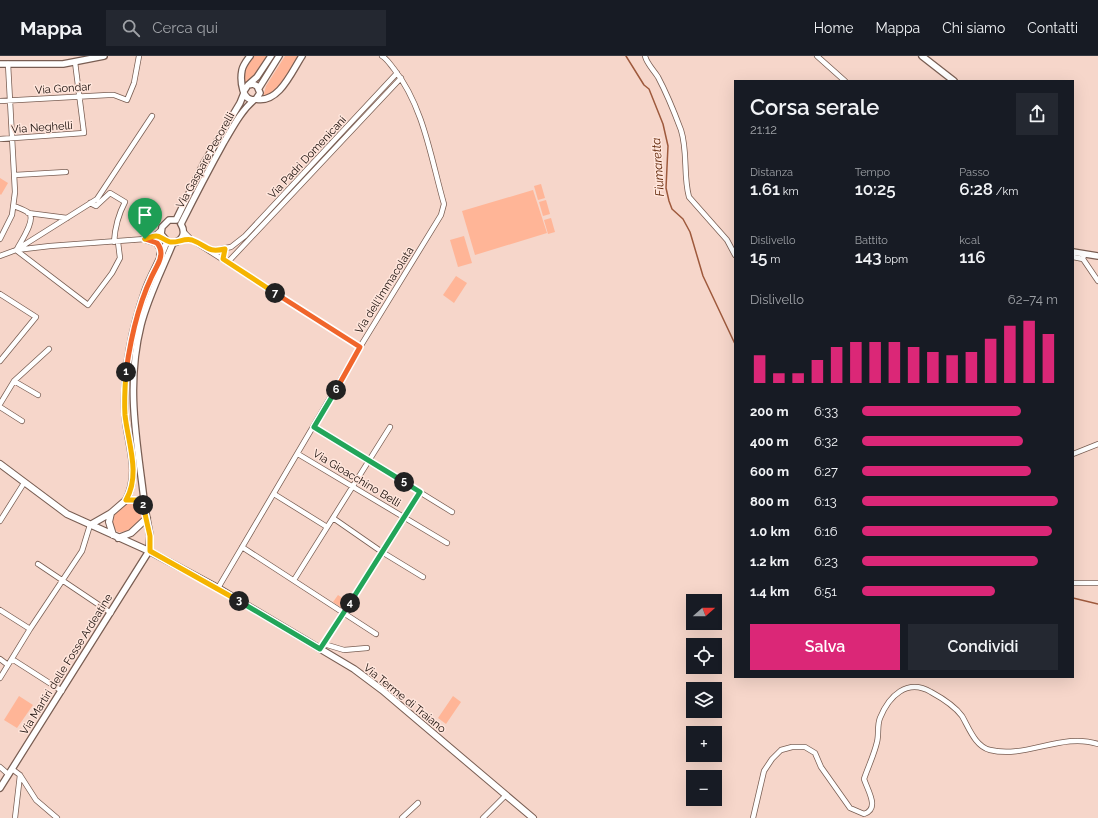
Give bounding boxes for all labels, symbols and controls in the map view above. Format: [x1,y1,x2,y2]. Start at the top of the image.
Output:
search box [106,10,386,46]
text: Mappa [20,17,82,39]
icon: search [120,17,142,39]
text: Cerca qui [152,19,218,37]
text: Home [814,20,853,36]
text: Mappa [875,20,920,36]
text: Chi siamo [942,20,1005,36]
text: Contatti [1027,20,1078,36]
street label: Via Gondar [35,80,92,97]
button: share [1016,93,1058,135]
text: Corsa serale [750,94,879,120]
street label: Via Gaspare Pecorelli [174,110,237,211]
street label: Via Padri Domenicani [266,113,349,201]
street label: Via Neghelli [11,119,73,136]
text: 21:12 [750,122,777,137]
water label: Fiumaretta [649,137,667,197]
text: Distanza [750,166,793,179]
text: Tempo [855,166,890,179]
text: Passo [959,166,989,179]
text: 1.61 [750,179,780,199]
text: 10:25 [855,179,896,199]
text: 6:28 [959,179,993,199]
text: km [780,185,799,198]
text: /km [993,185,1018,198]
pin [128,198,162,239]
icon: arrive [134,204,156,226]
text: Dislivello [750,234,796,247]
text: Battito [855,234,888,247]
text: kcal [959,234,980,247]
street label: Via dell'Immacolata [352,244,416,336]
text: 15 [750,247,767,267]
text: 143 [855,247,882,267]
text: 116 [959,247,986,267]
text: m [767,253,780,266]
text: bpm [882,253,908,266]
pin: 7 [265,283,285,303]
text: 7 [272,286,278,299]
text: Dislivello [750,292,804,307]
text: 62–74 m [1008,292,1058,307]
pin: 1 [116,362,136,382]
text: 1 [123,365,129,378]
pin: 6 [326,380,346,400]
text: 6 [333,383,339,396]
text: 200 m [750,404,789,419]
text: 6:33 [814,404,838,419]
text: 400 m [750,434,789,449]
text: 6:32 [814,434,838,449]
street label: Via Gioacchino Belli [310,447,403,510]
text: 600 m [750,464,789,479]
text: 6:27 [814,464,838,479]
pin: 5 [394,472,414,492]
text: 5 [401,475,407,488]
text: 800 m [750,494,789,509]
text: 6:13 [814,494,837,509]
pin: 2 [133,495,153,515]
text: 2 [140,498,146,511]
text: 1.0 km [750,524,790,539]
text: 6:16 [814,524,838,539]
text: 1.2 km [750,554,789,569]
text: 6:23 [814,554,838,569]
text: 1.4 km [750,584,789,599]
text: 6:51 [814,584,837,599]
street label: Via Martiri delle Fosse Ardeatine [18,591,116,737]
pin: 3 [229,591,249,611]
pin: 4 [340,593,360,613]
text: 3 [236,594,242,607]
north arrow [686,594,722,630]
map controls [686,594,722,806]
text: 4 [347,596,353,609]
button: Salva [750,624,900,670]
button: Condividi [908,624,1058,670]
button: locate [686,638,722,674]
street label: Via Terme di Traiano [361,661,449,736]
button: layers [686,682,722,718]
button: + [686,726,722,762]
button: − [686,770,722,806]

